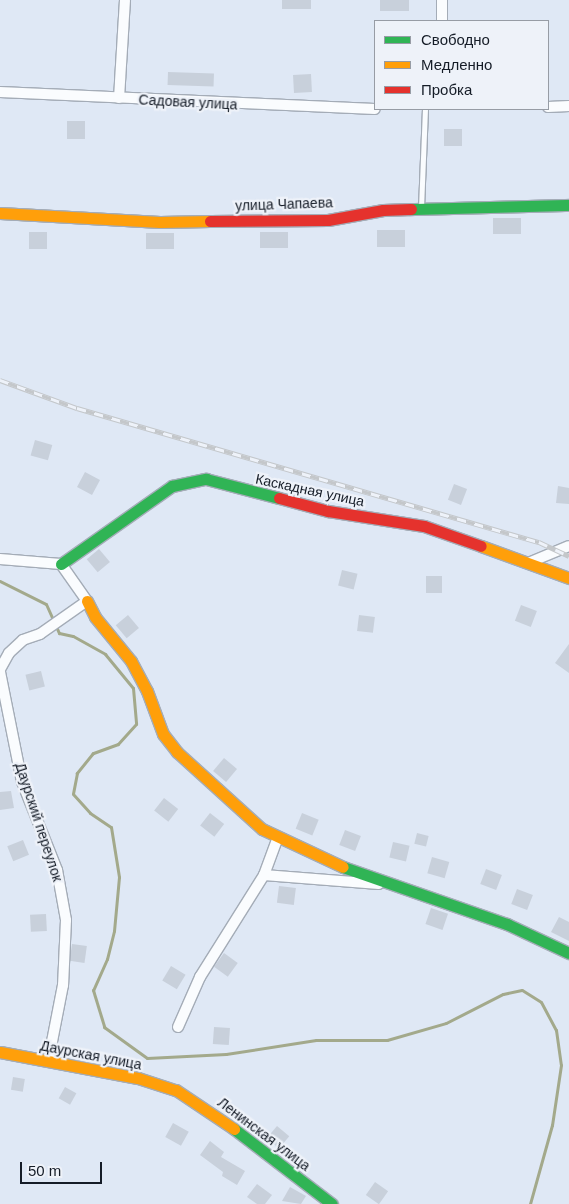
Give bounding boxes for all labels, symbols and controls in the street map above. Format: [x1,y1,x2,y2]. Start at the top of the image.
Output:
legend [374,20,549,110]
text: Свободно [421,31,490,48]
text: Медленно [421,56,492,73]
text: Пробка [421,81,472,98]
street label: Садовая улица [138,91,238,113]
street label: улица Чапаева [235,194,333,214]
street label: Каскадная улица [254,470,366,510]
street label: Даурский переулок [12,760,66,884]
street label: Даурская улица [39,1037,143,1073]
street label: Ленинская улица [214,1094,314,1174]
scale bar [22,1152,105,1184]
text: 50 m [28,1162,61,1179]

